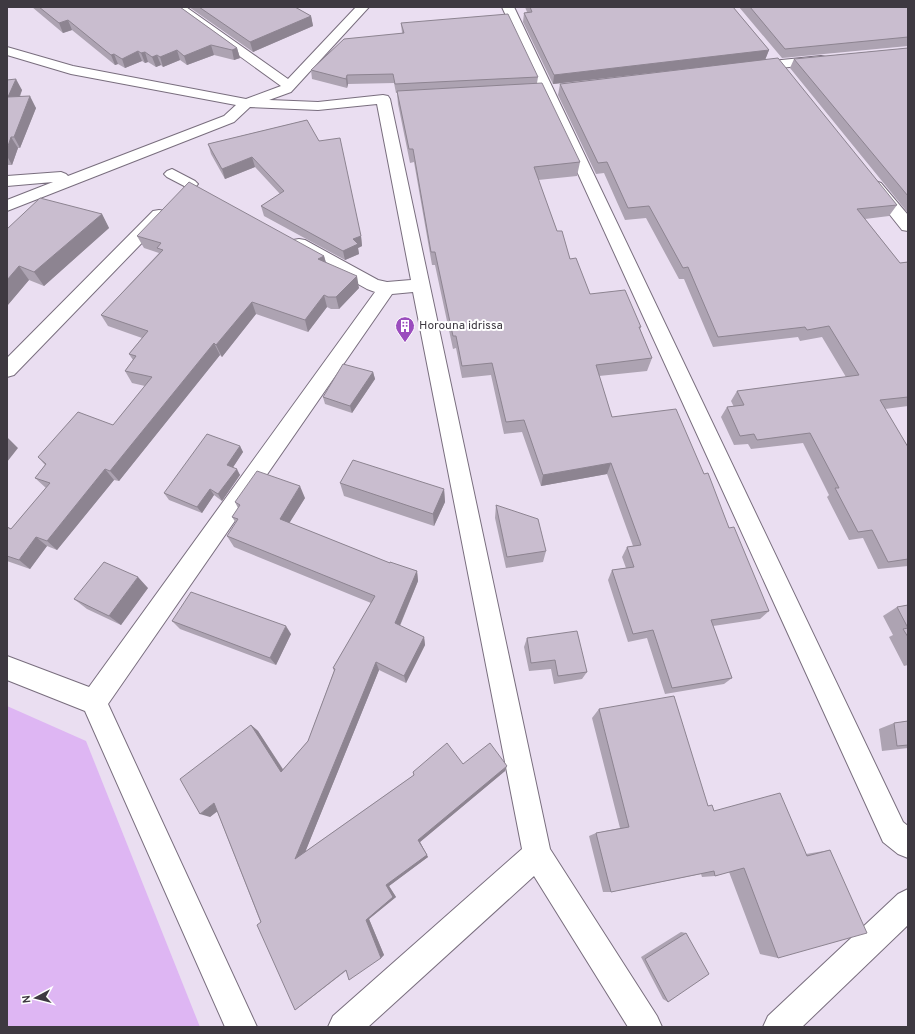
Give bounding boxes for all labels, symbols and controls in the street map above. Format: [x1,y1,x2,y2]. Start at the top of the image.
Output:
building icon: Horouna idrissa [394,315,416,343]
place label: Horouna idrissa [419,318,503,334]
north arrow [16,978,56,1018]
text: N [20,994,34,1004]

